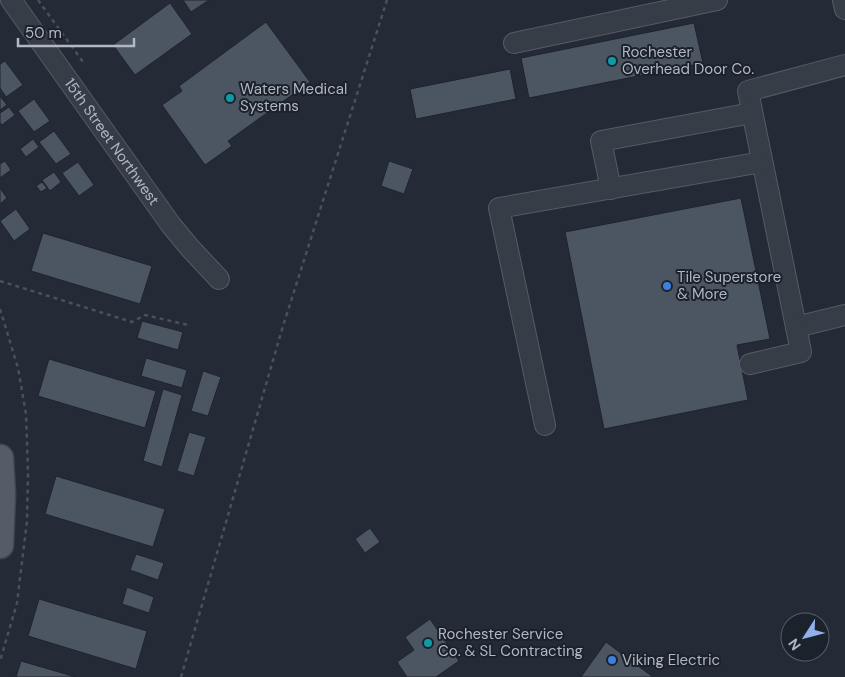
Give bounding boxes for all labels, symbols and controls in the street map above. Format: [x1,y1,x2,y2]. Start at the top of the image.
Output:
scale bar [18,15,134,47]
text: 50 m [25,23,62,43]
place label: Rochester Overhead Door Co. [622,42,754,79]
marker: Rochester Overhead Door Co. [606,55,618,67]
street label: 15th Street Northwest [60,74,164,209]
place label: Waters Medical Systems [240,79,347,116]
marker: Waters Medical Systems [224,92,236,104]
place label: Tile Superstore & More [677,267,781,304]
marker: Tile Superstore & More [661,280,673,292]
north arrow [780,612,830,662]
place label: Rochester Service Co. & SL Contracting [438,624,583,661]
text: N [784,635,805,654]
marker: Rochester Service Co. & SL Contracting [422,637,434,649]
place label: Viking Electric [622,650,720,670]
marker: Viking Electric [606,654,618,666]

